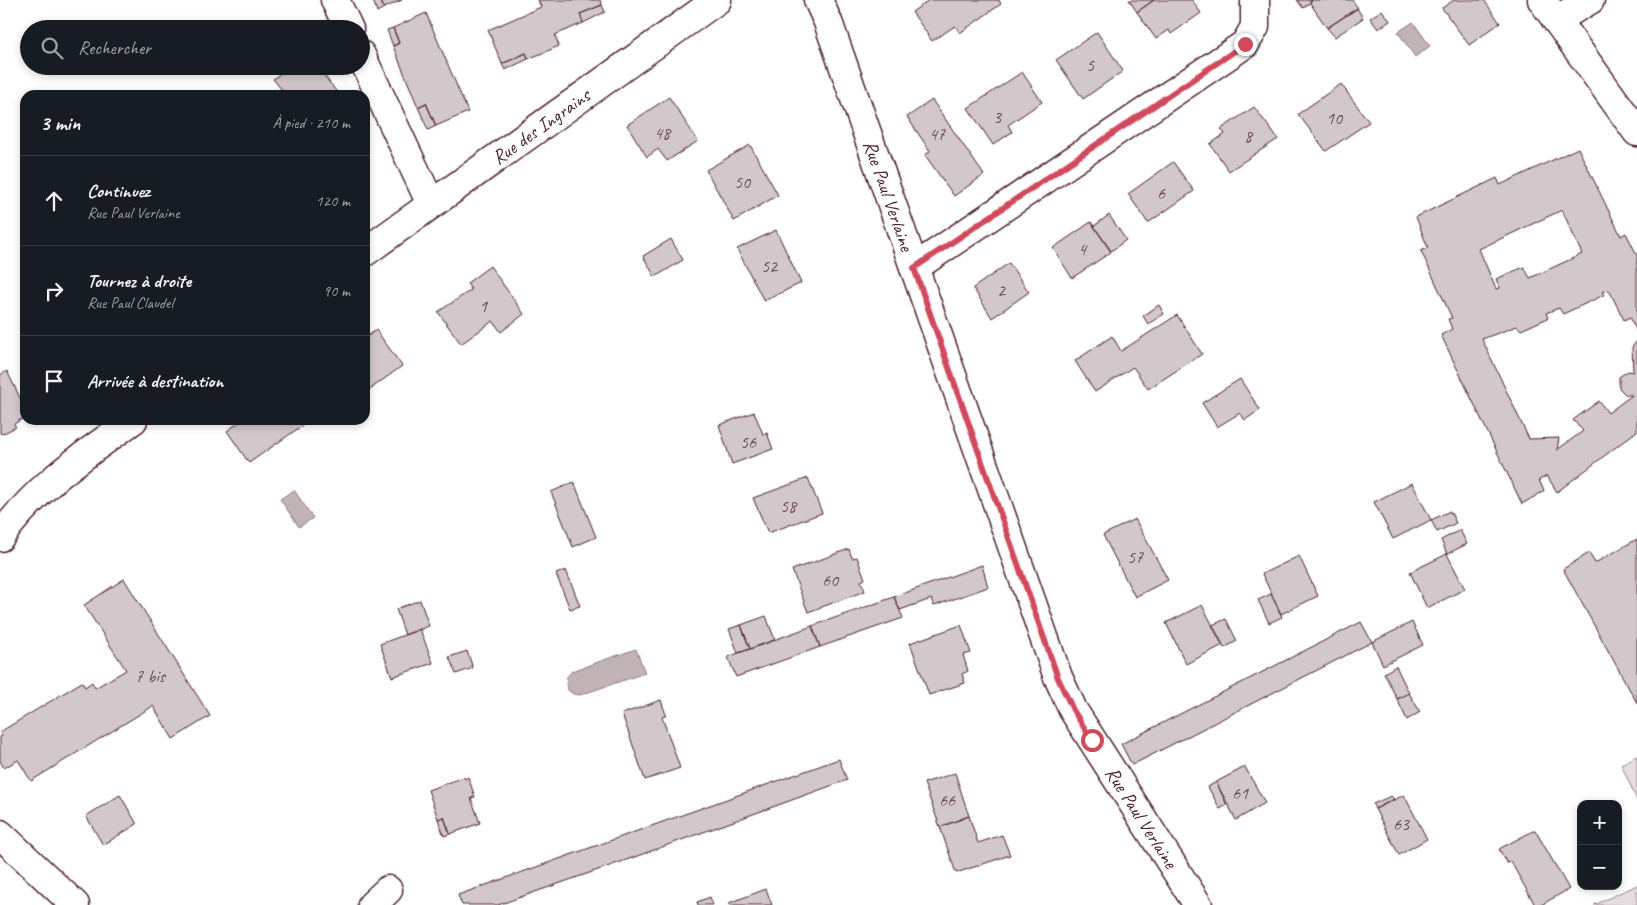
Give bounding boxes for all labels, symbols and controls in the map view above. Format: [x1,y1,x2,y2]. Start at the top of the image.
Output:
search box [20,20,370,75]
route end [1234,33,1257,56]
icon: search [38,34,66,62]
text: Rechercher [78,36,151,60]
house number: 5 [1086,54,1095,76]
street label: Rue des Ingrains [487,81,596,170]
house number: 3 [993,106,1003,128]
house number: 10 [1326,107,1344,129]
text: 3 min [40,110,80,136]
text: À pied · 210 m [272,113,350,133]
house number: 48 [654,122,672,144]
house number: 47 [929,123,946,145]
house number: 8 [1244,125,1254,147]
street label: Rue Paul Verlaine [858,137,920,256]
house number: 50 [734,171,752,193]
text: Continuez [87,179,150,203]
house number: 6 [1157,182,1166,204]
icon: ahead [40,187,68,215]
text: 120 m [316,191,350,211]
text: Rue Paul Verlaine [87,203,179,223]
house number: 4 [1078,238,1088,260]
house number: 52 [761,255,779,277]
text: Tournez à droite [87,269,191,293]
icon: right [40,277,68,305]
house number: 2 [997,279,1007,301]
text: 90 m [323,281,350,301]
text: Rue Paul Claudel [87,293,173,313]
house number: 1 [479,295,488,317]
icon: arrive [40,367,68,395]
text: Arrivée à destination [87,369,223,393]
house number: 56 [740,431,757,453]
house number: 58 [780,495,798,517]
house number: 57 [1127,546,1144,568]
house number: 60 [822,569,840,591]
house number: 7 bis [135,665,167,687]
route start [1081,729,1104,752]
street label: Rue Paul Verlaine [1100,762,1184,874]
house number: 61 [1232,782,1249,804]
house number: 66 [939,789,956,811]
map controls [1577,800,1622,890]
button: + [1577,800,1622,845]
house number: 63 [1393,813,1411,835]
button: − [1577,845,1622,890]

